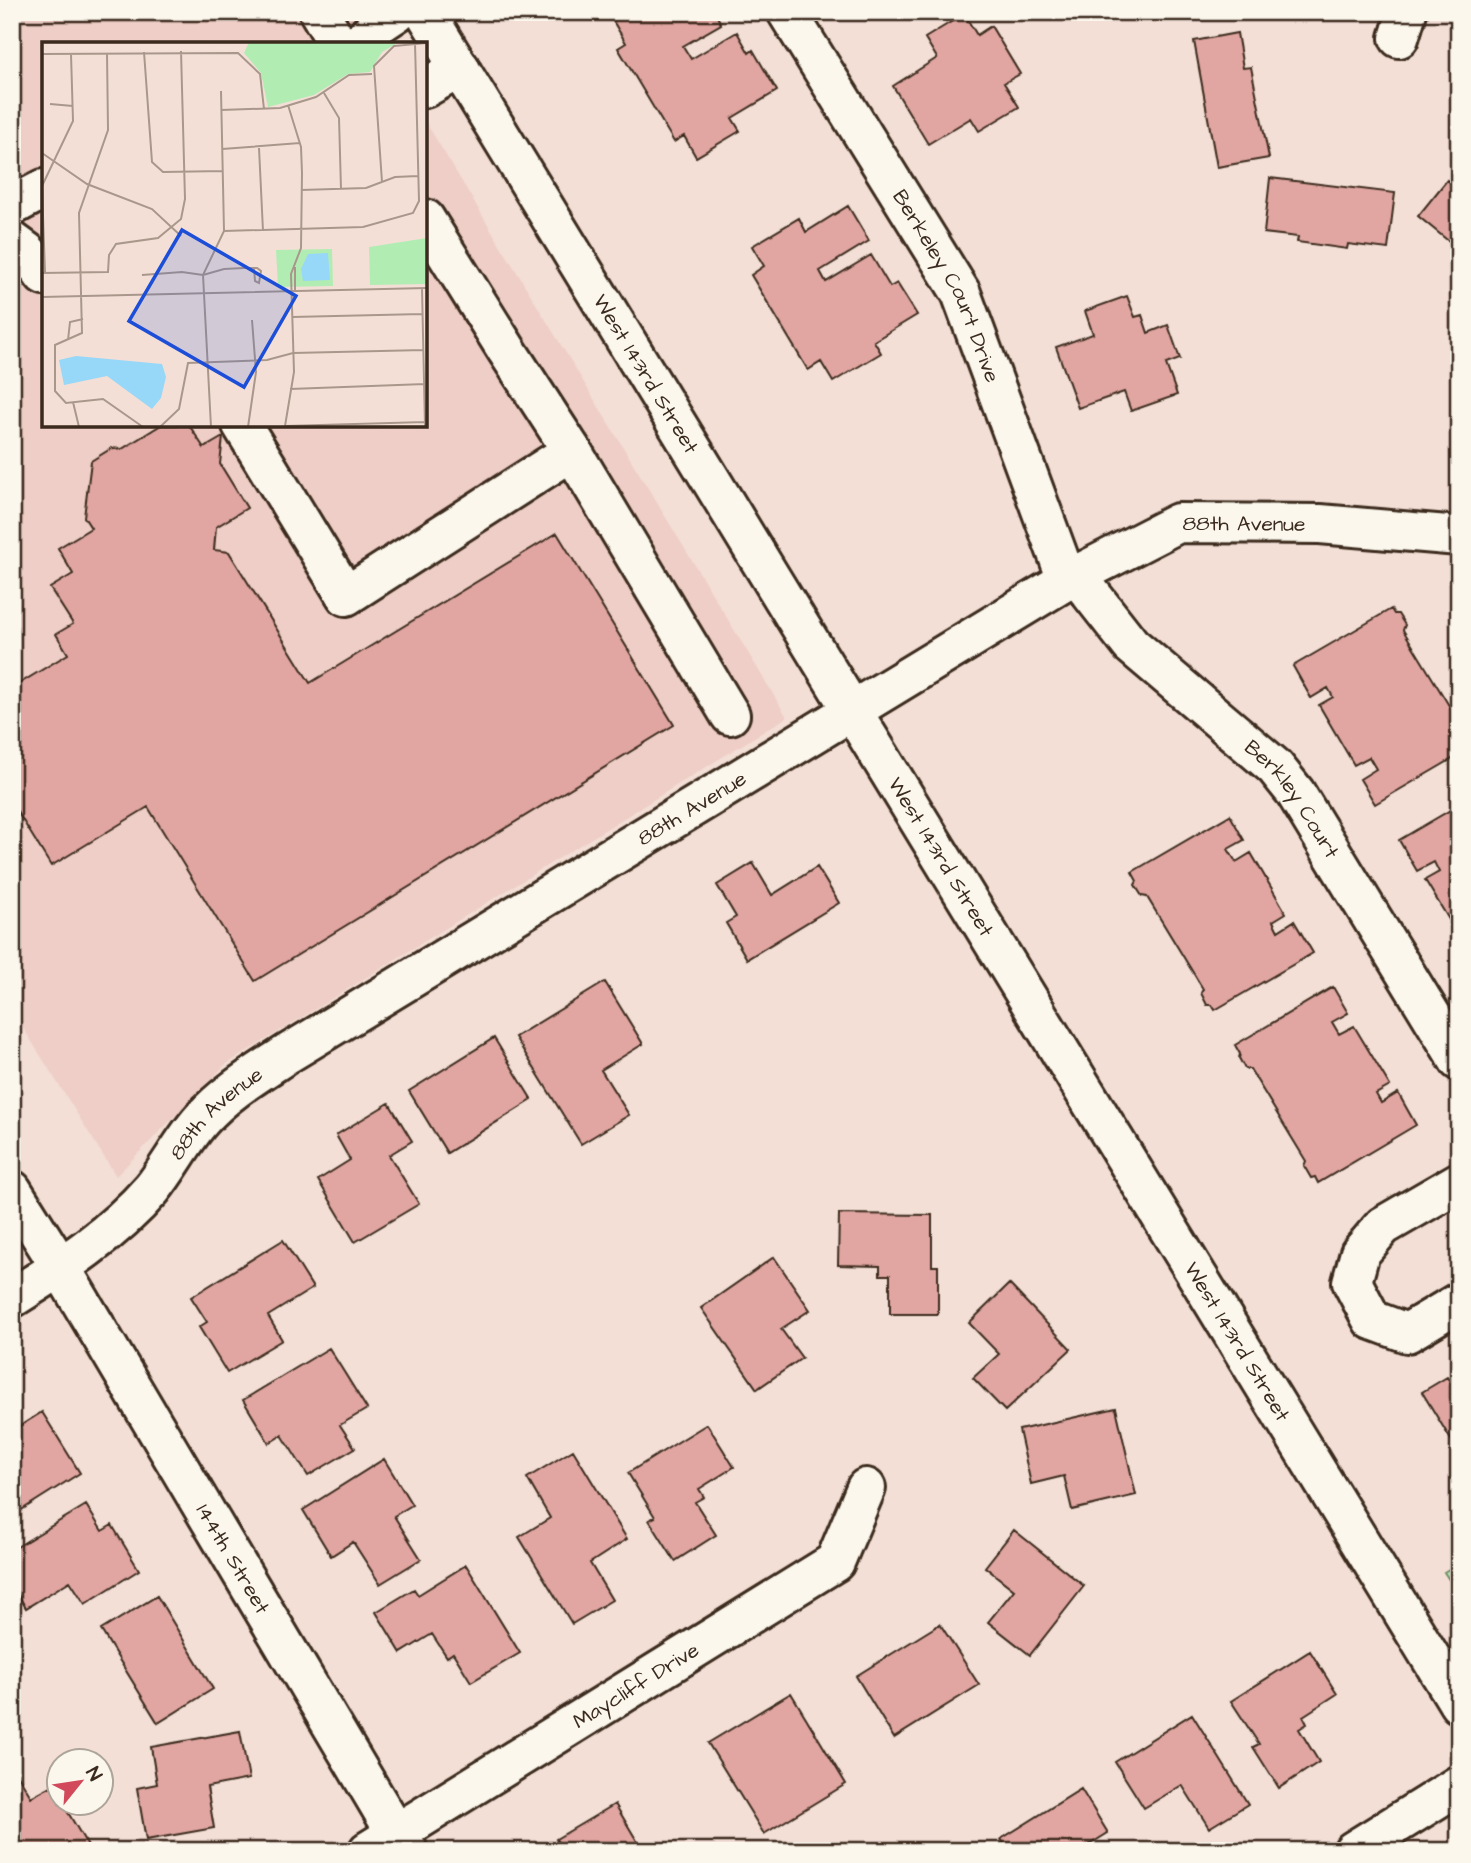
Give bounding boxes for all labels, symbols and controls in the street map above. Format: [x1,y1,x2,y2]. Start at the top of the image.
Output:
inset map [42,42,427,427]
street label: Berkeley Court Drive [886,184,1007,386]
street label: West 143rd Street [586,289,706,459]
street label: 88th Avenue [1182,509,1305,538]
street label: Berkley Court [1238,733,1347,864]
street label: 88th Avenue [632,764,752,852]
street label: West 143rd Street [881,772,1001,942]
street label: 88th Avenue [162,1060,268,1165]
street label: West 143rd Street [1178,1256,1297,1427]
street label: 144th Street [189,1498,277,1620]
street label: Maycliff Drive [567,1635,704,1735]
north arrow [46,1748,116,1818]
text: N [79,1762,108,1786]

